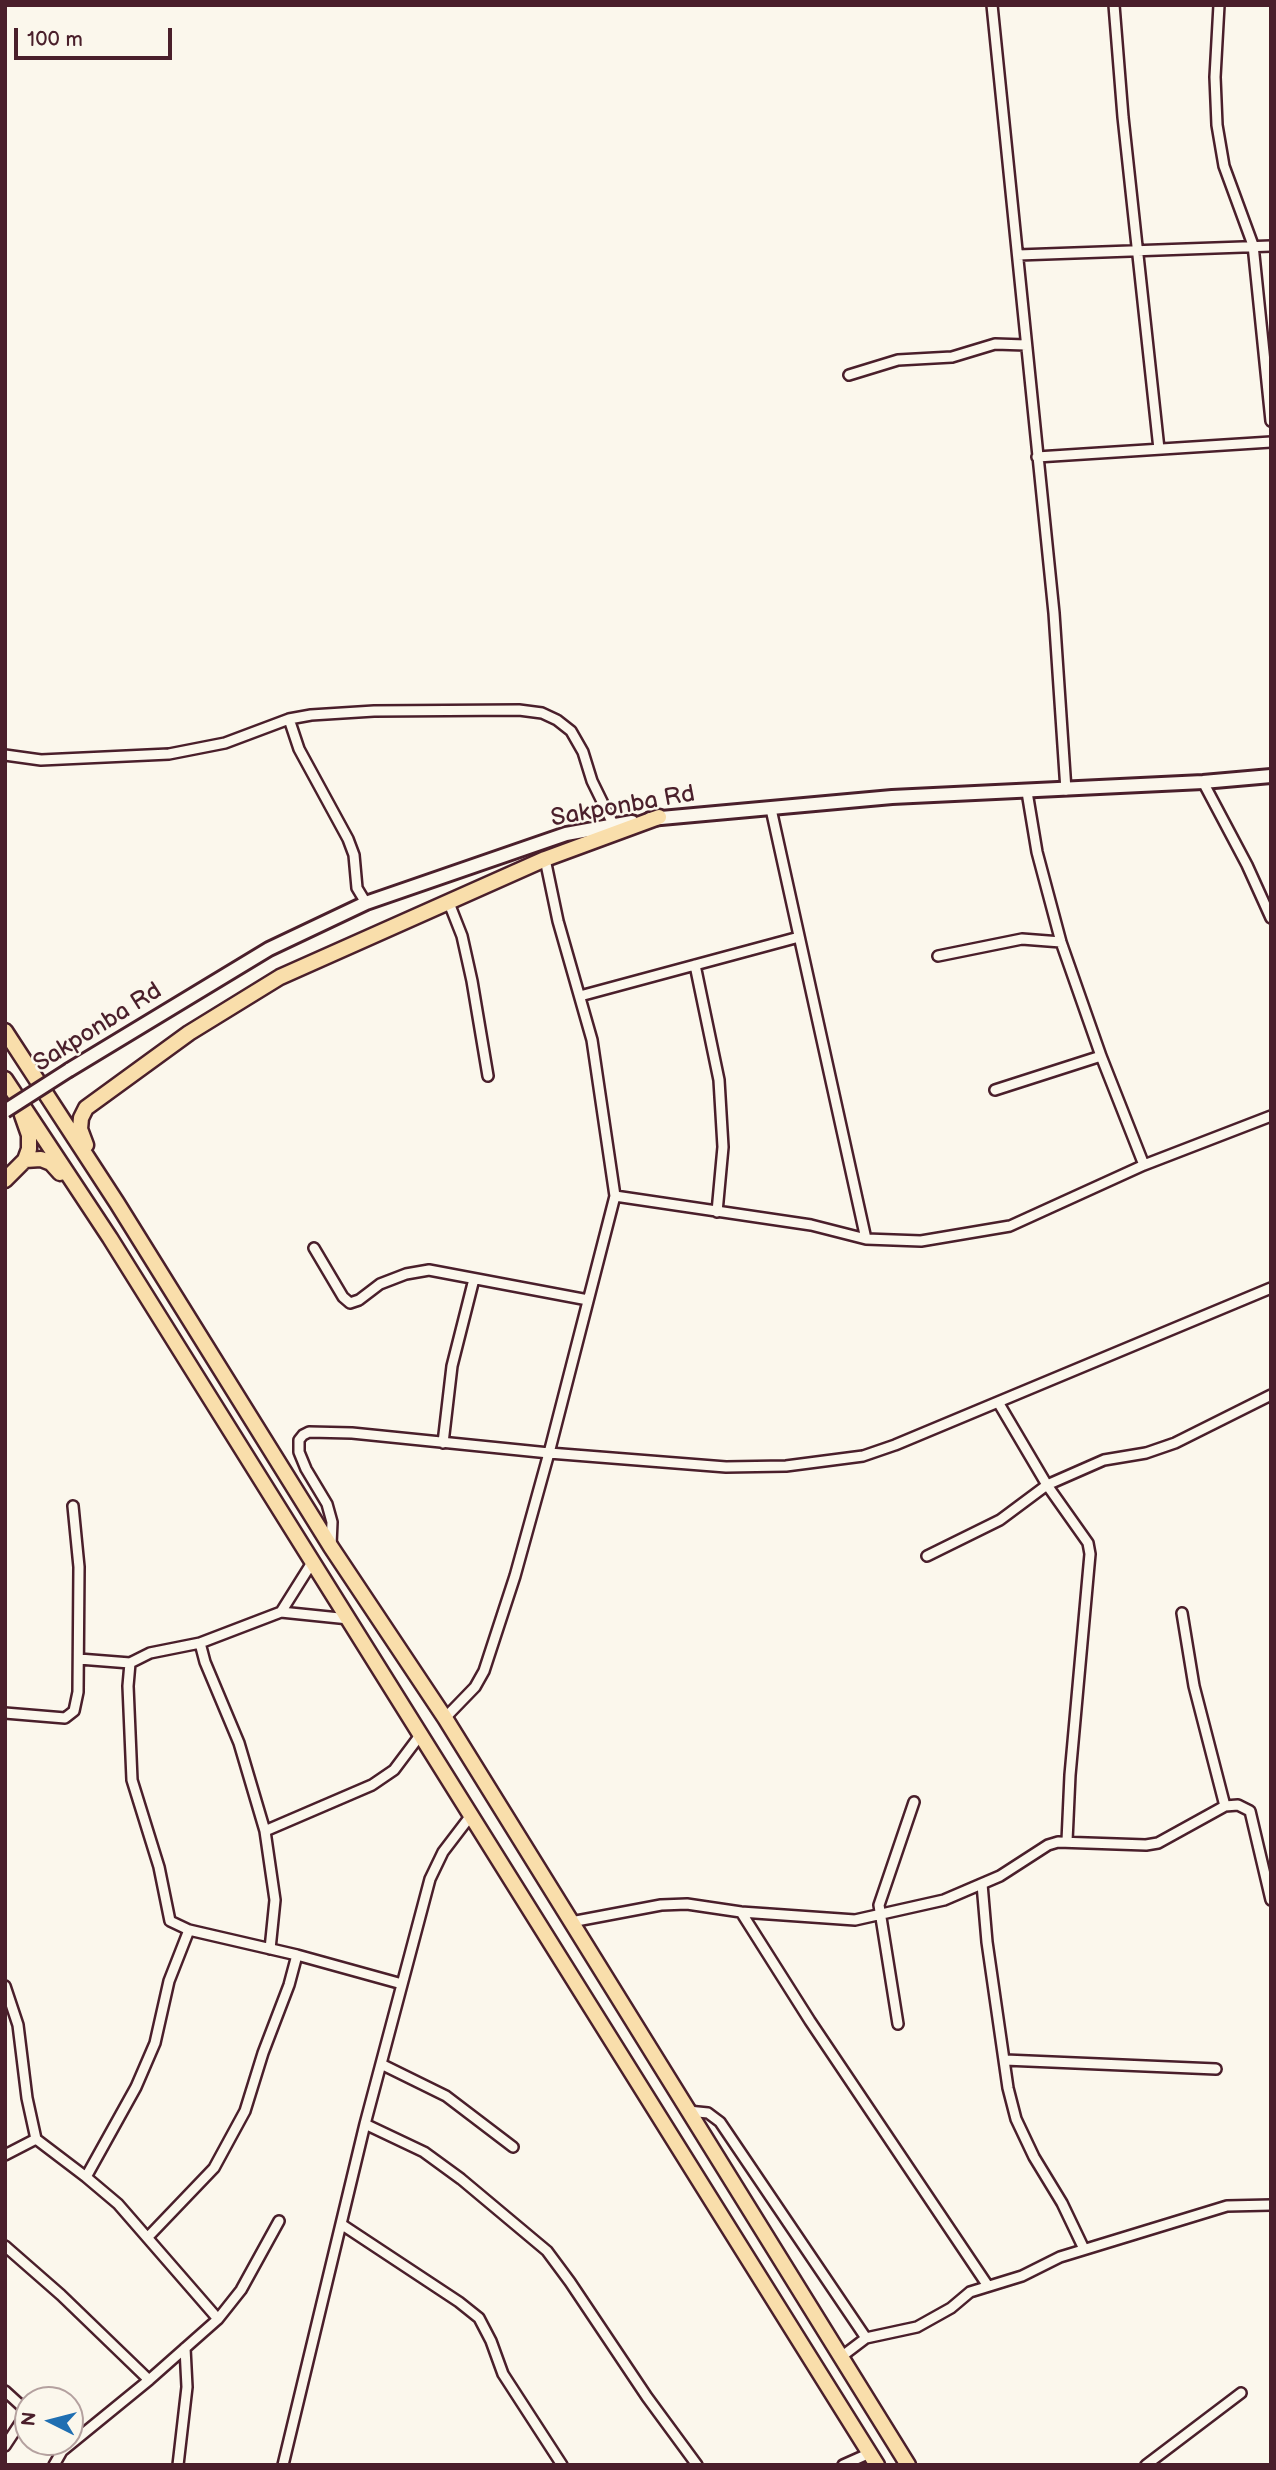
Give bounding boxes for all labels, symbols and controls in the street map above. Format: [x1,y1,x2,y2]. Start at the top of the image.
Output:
scale bar [18,14,175,58]
text: 100 m [27,27,83,52]
street label: Sakponba Rd [549,780,697,834]
street label: Sakponba Rd [29,977,167,1079]
north arrow [14,2386,84,2456]
text: N [17,2411,42,2427]

